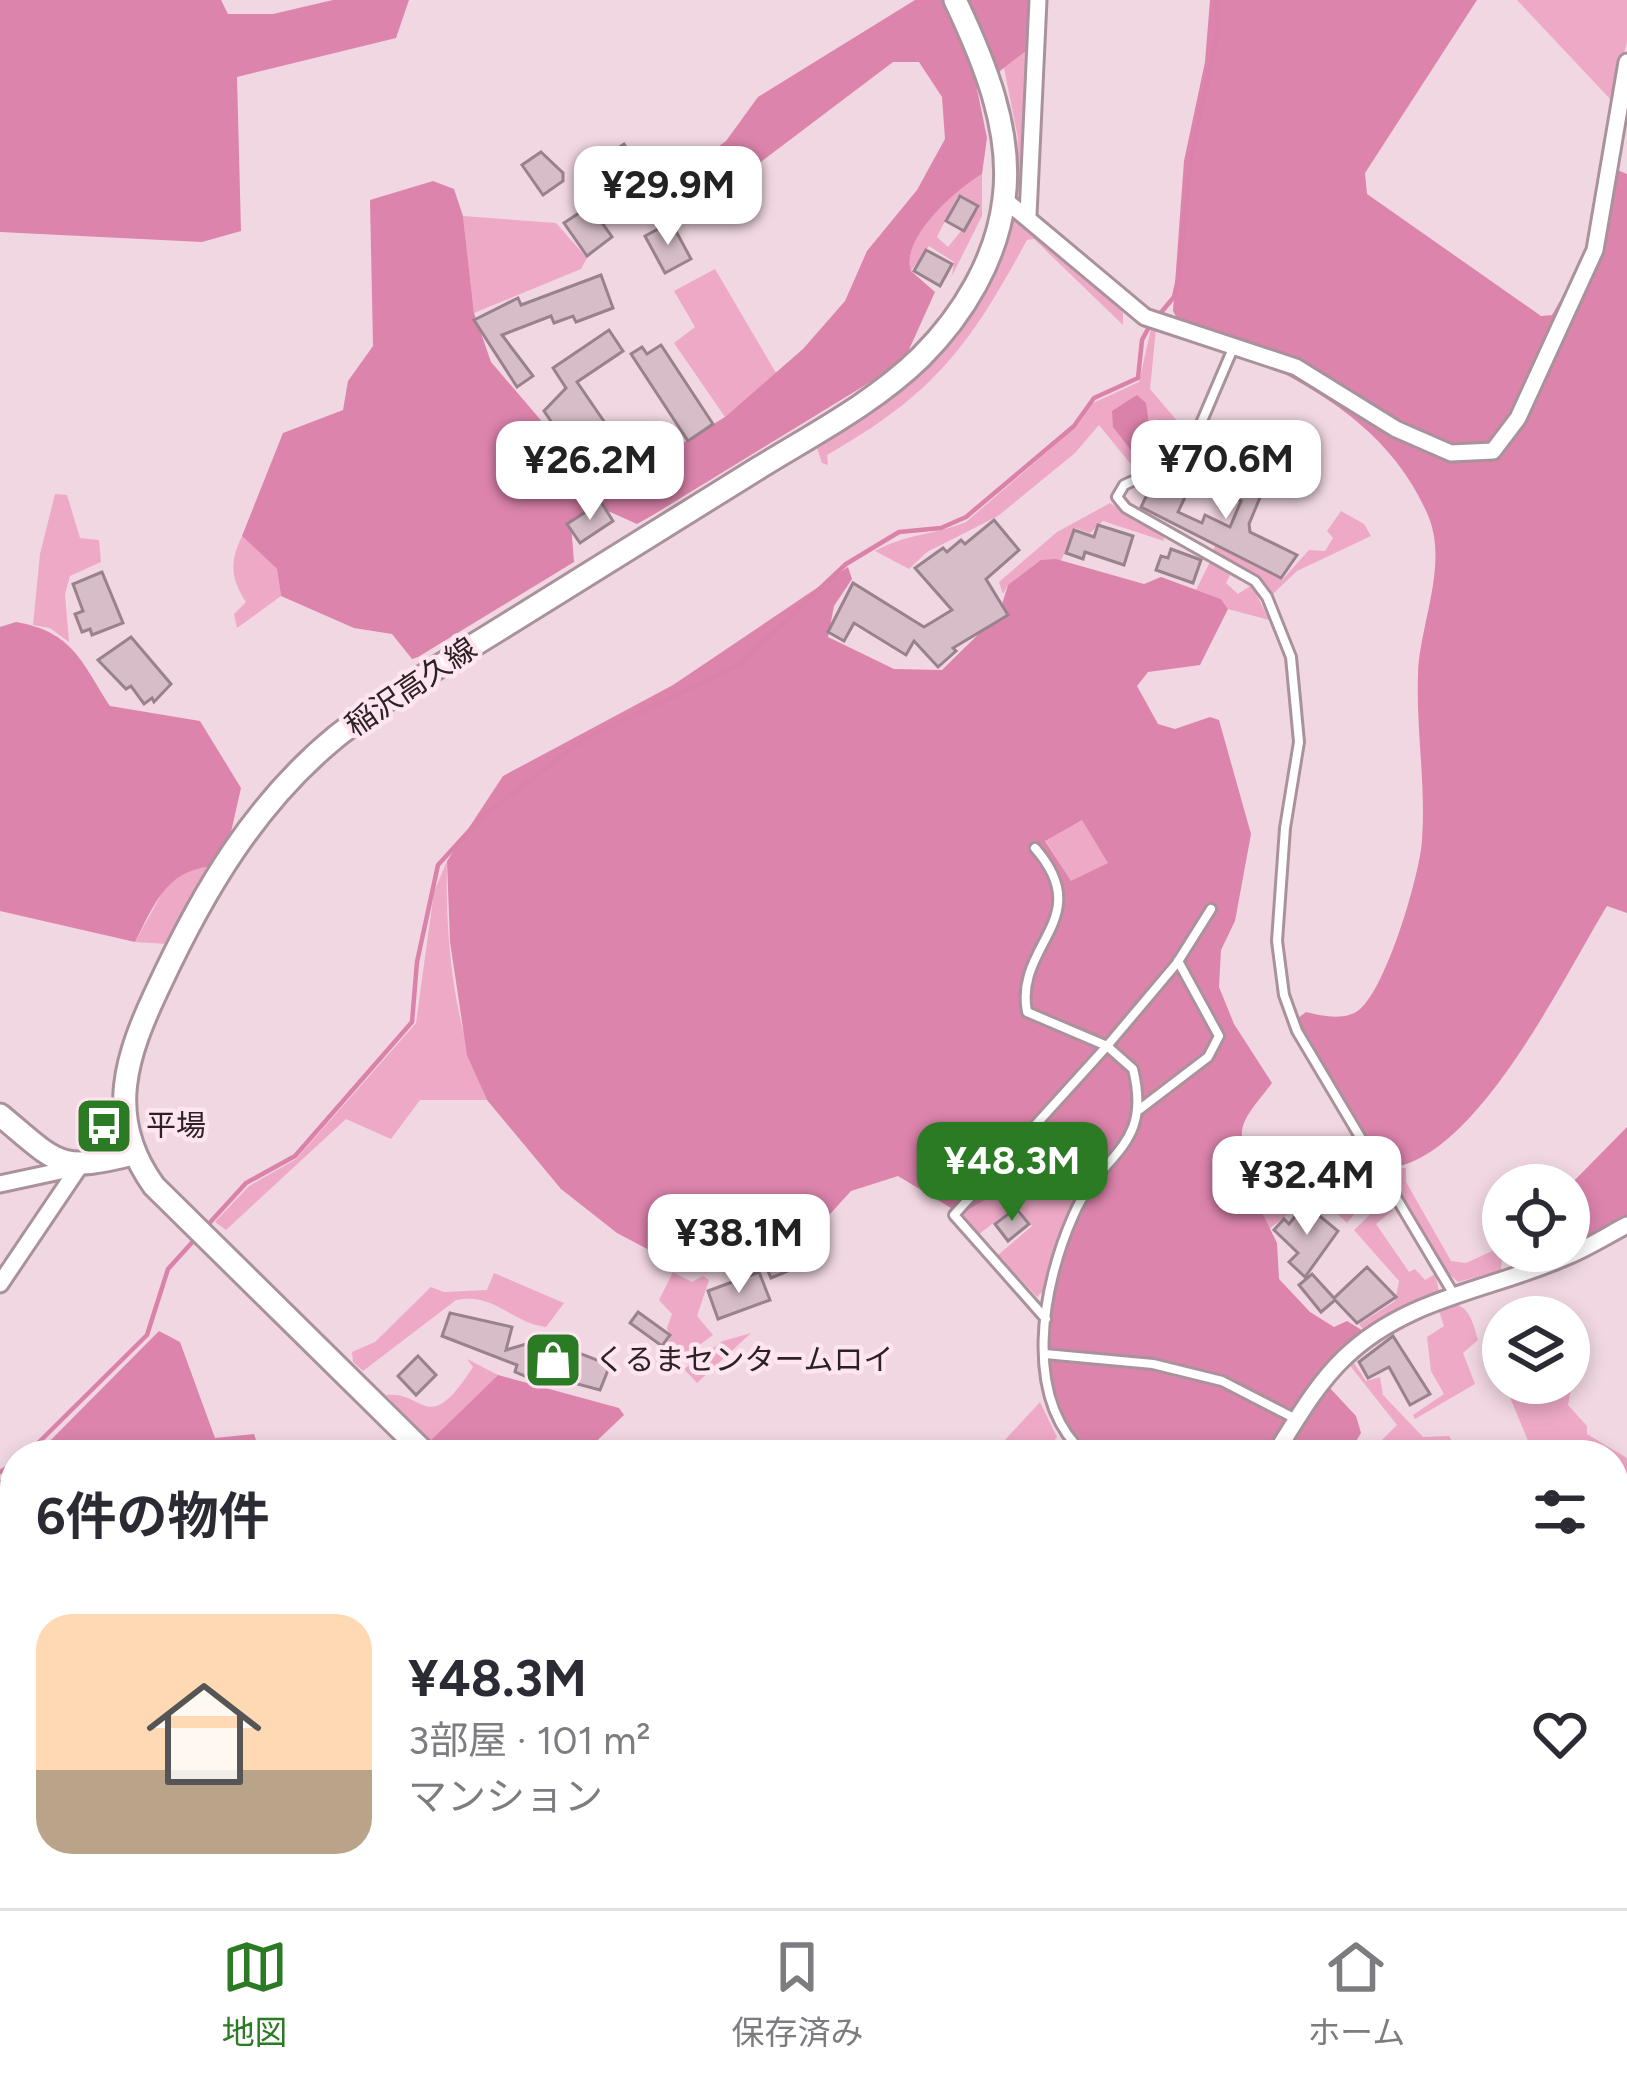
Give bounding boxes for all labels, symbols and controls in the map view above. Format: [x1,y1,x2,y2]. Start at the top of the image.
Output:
pin: ¥29.9M [570,146,766,248]
text: ¥29.9M [601,161,735,208]
pin: ¥70.6M [1128,420,1324,522]
pin: ¥26.2M [492,421,688,523]
text: ¥70.6M [1158,435,1294,482]
text: ¥26.2M [523,436,657,483]
street label: 稲沢高久線 [338,629,483,744]
bus stop icon: 平場 [73,1095,135,1157]
place label: 平場 [146,1107,206,1144]
pin: ¥48.3M [914,1122,1110,1224]
pin: ¥32.4M [1209,1136,1405,1238]
text: ¥48.3M [944,1137,1080,1184]
text: ¥32.4M [1239,1151,1375,1198]
map controls [1482,1164,1590,1404]
button: locate [1482,1164,1590,1272]
pin: ¥38.1M [641,1194,837,1296]
text: ¥38.1M [675,1209,803,1256]
button: layers [1482,1296,1590,1404]
shop icon: くるまセンタームロイ [522,1329,584,1391]
place label: くるまセンタームロイ [595,1341,894,1378]
icon: filters [1527,1479,1593,1545]
text: 6件の物件 [36,1486,270,1547]
text: ¥48.3M [408,1648,587,1709]
icon: home [132,1662,276,1806]
icon: heart [1527,1701,1593,1767]
text: 3部屋 · 101 m² [408,1717,651,1764]
text: マンション [408,1773,603,1820]
tab: 地図 [222,1934,288,2054]
tab: 保存済み [731,1934,863,2054]
tab: ホーム [1307,1934,1405,2054]

